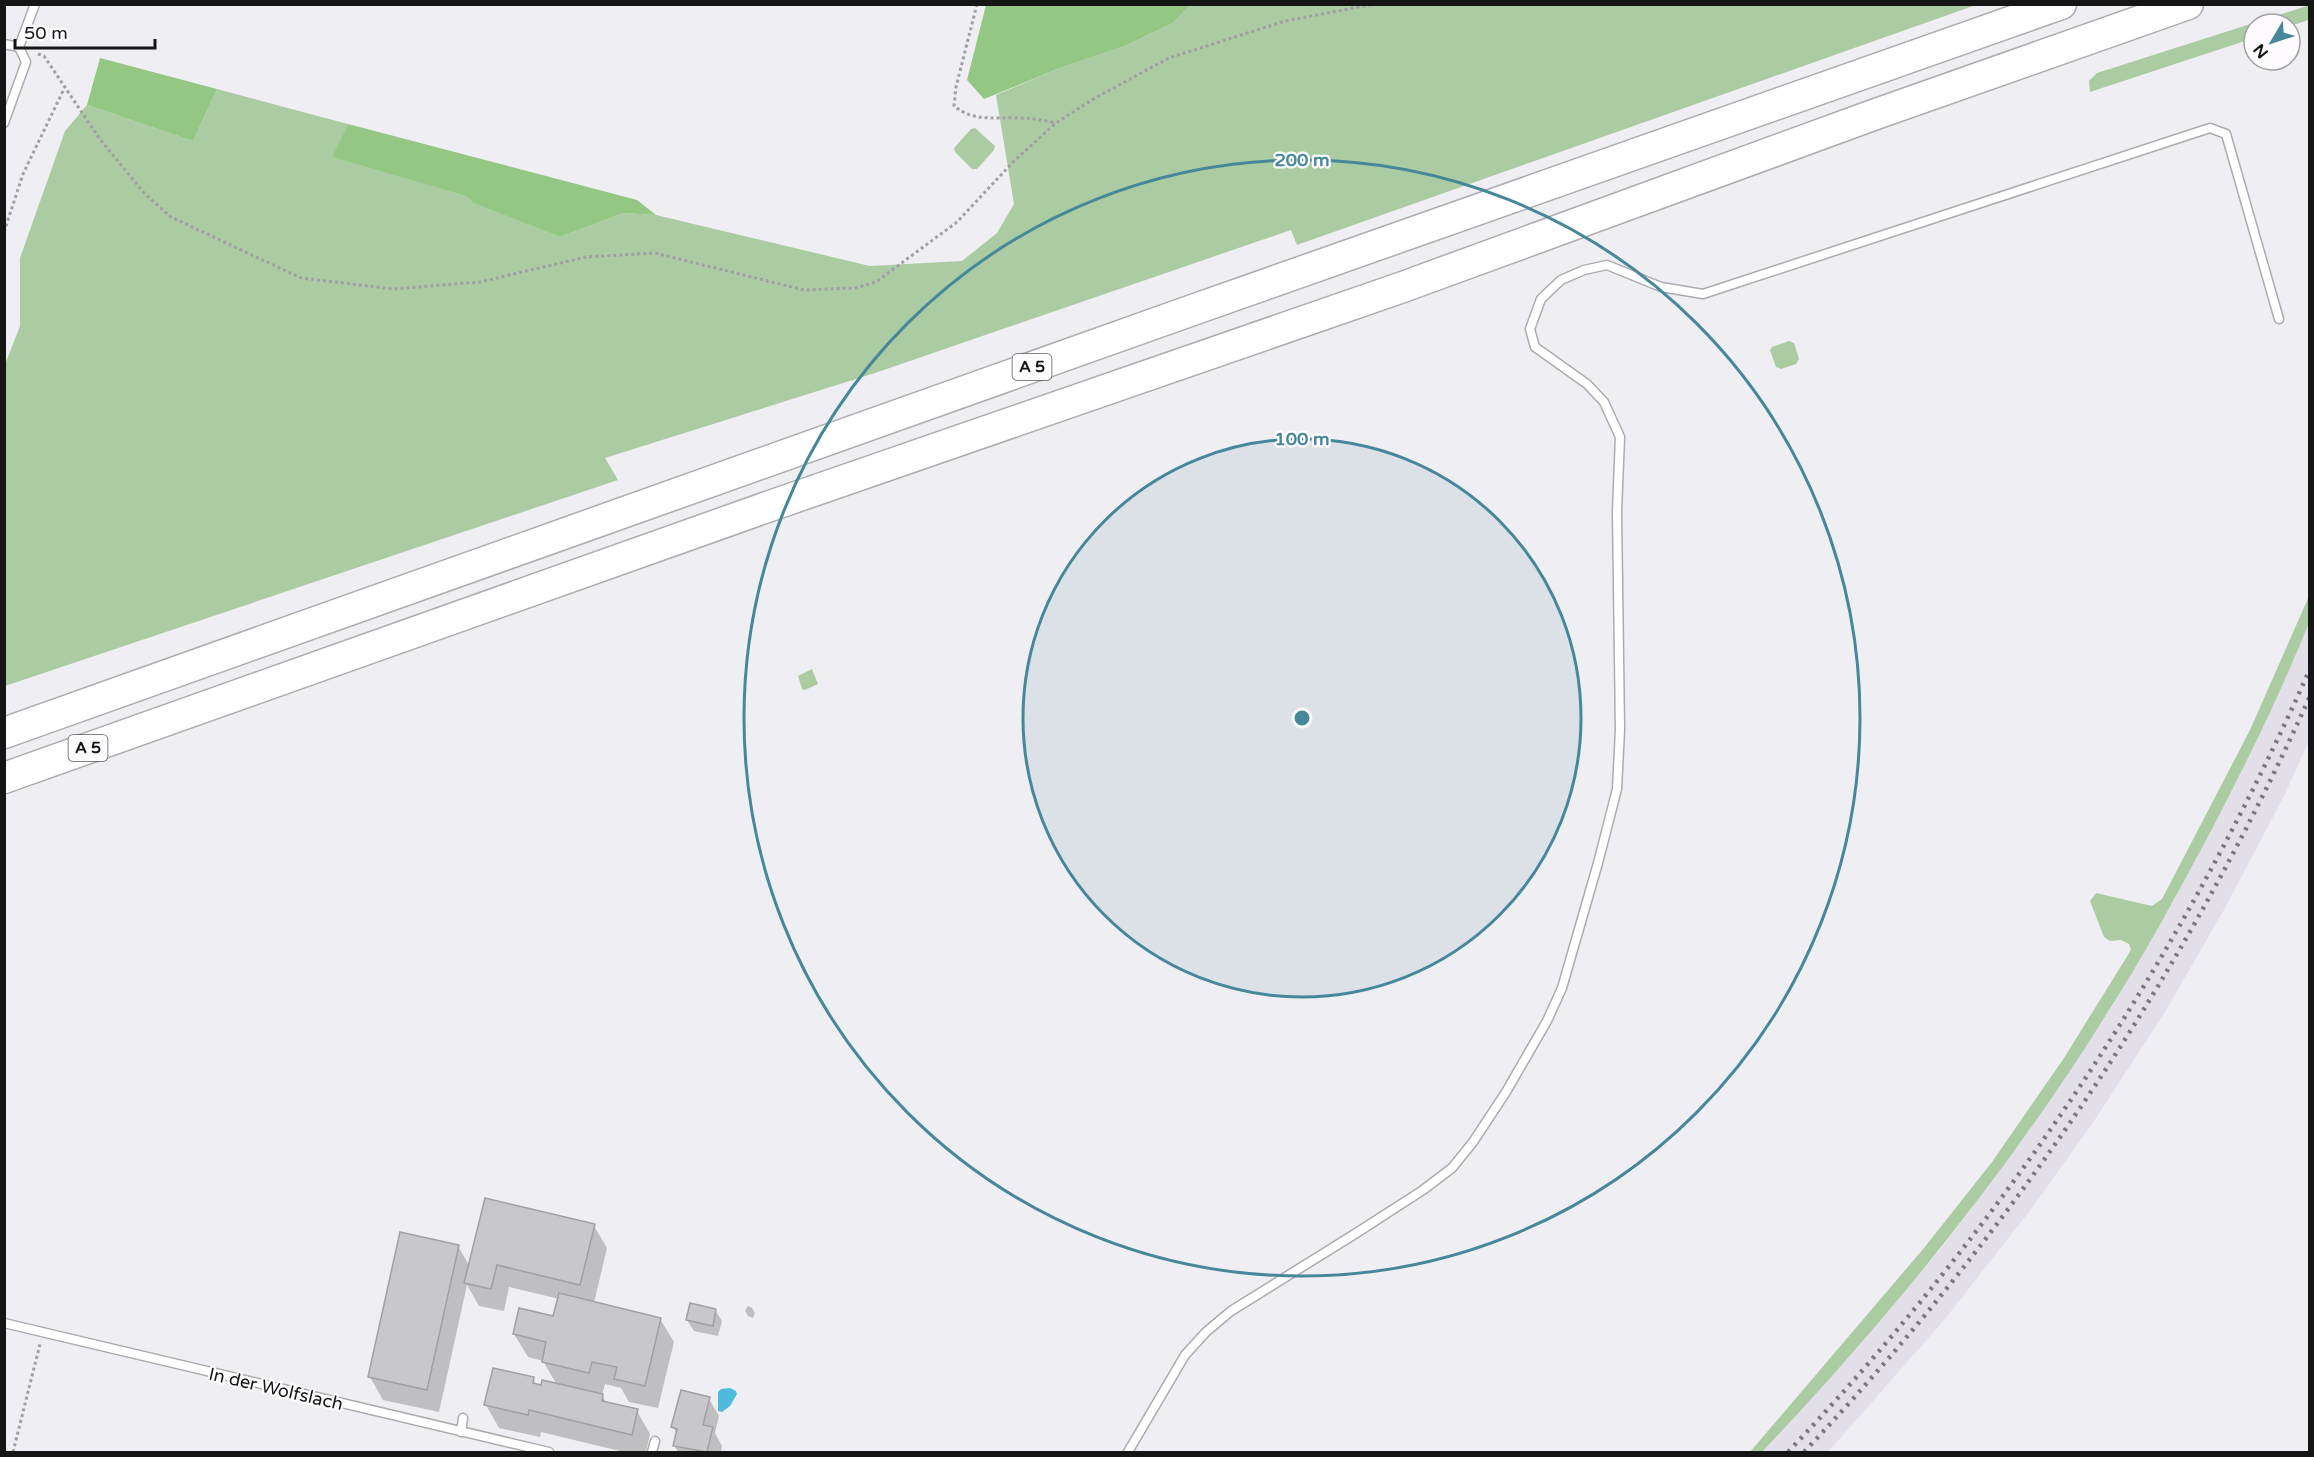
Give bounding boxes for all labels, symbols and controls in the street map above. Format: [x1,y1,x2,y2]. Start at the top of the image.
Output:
scale bar [15,12,154,50]
north arrow [2242,12,2302,72]
text: 50 m [24,22,68,44]
text: N [2249,40,2273,62]
text: 200 m [1274,149,1330,171]
road number: A 5 [1012,354,1052,380]
text: 100 m [1274,428,1330,450]
centre of rings [1292,708,1312,728]
road number: A 5 [68,735,107,761]
street label: In der Wolfslach [207,1363,345,1415]

